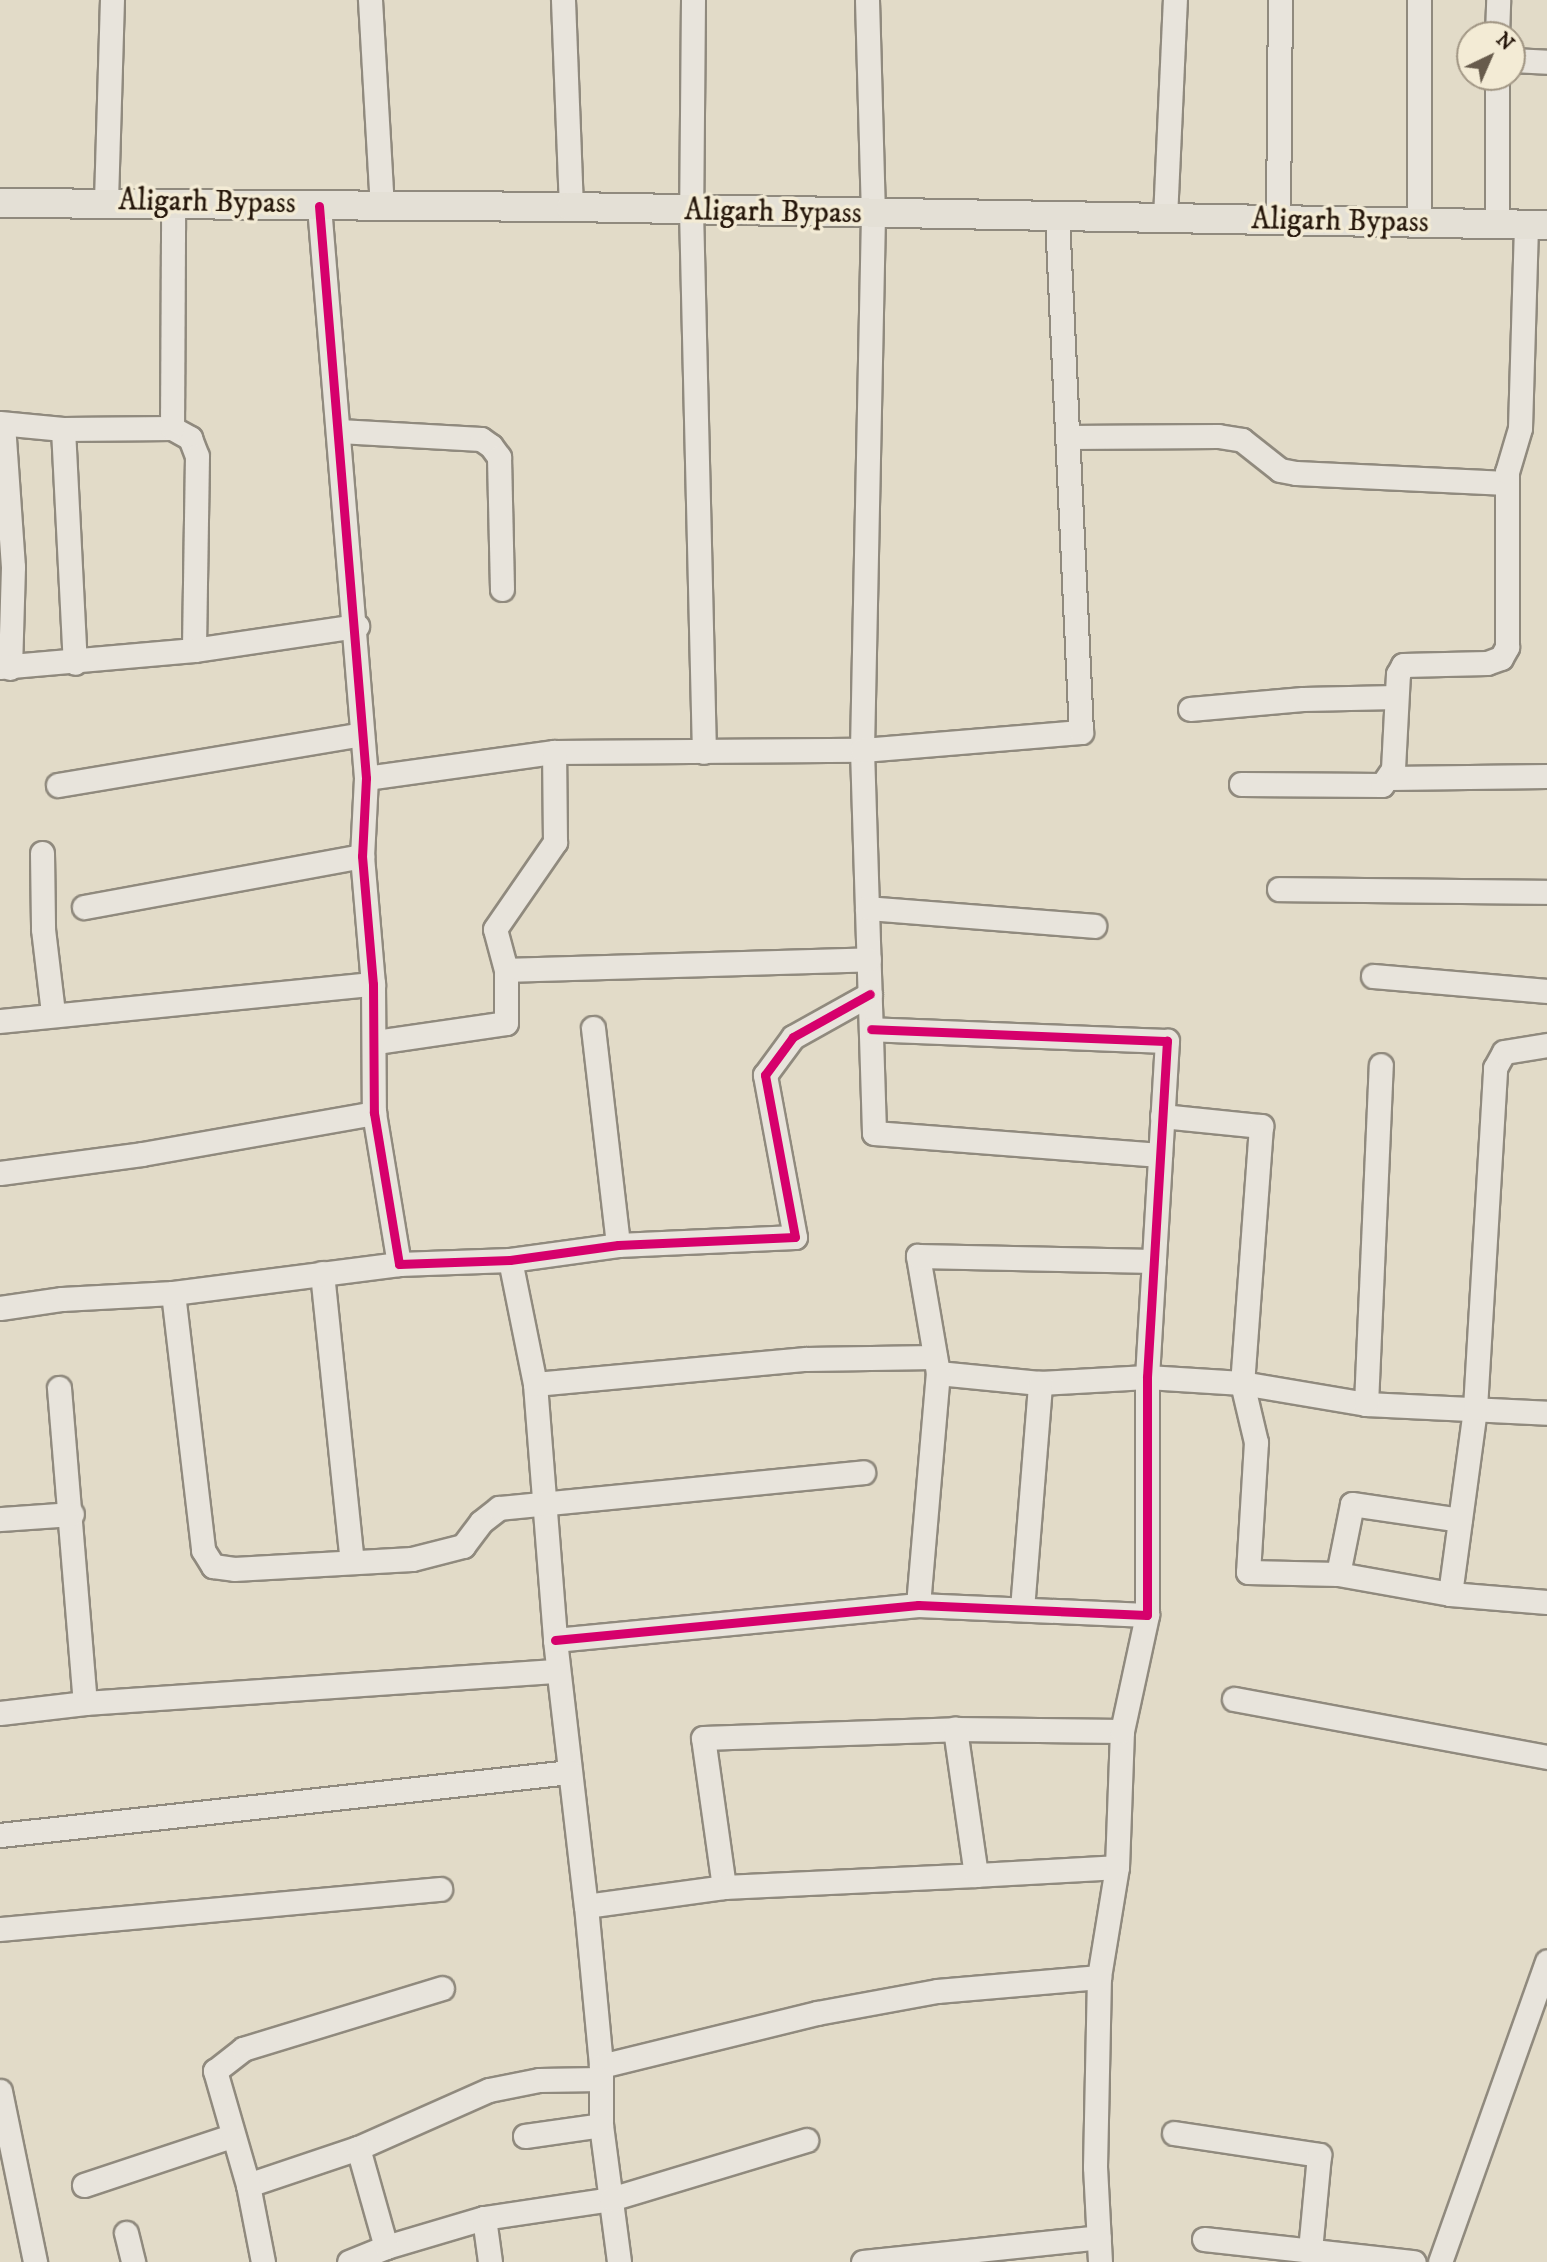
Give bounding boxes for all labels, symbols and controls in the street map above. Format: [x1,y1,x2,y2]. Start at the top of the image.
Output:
north arrow [1456,21,1526,91]
text: N [1491,28,1518,56]
street label: Aligarh Bypass [118,183,296,223]
street label: Aligarh Bypass [684,193,862,233]
street label: Aligarh Bypass [1251,202,1429,242]

